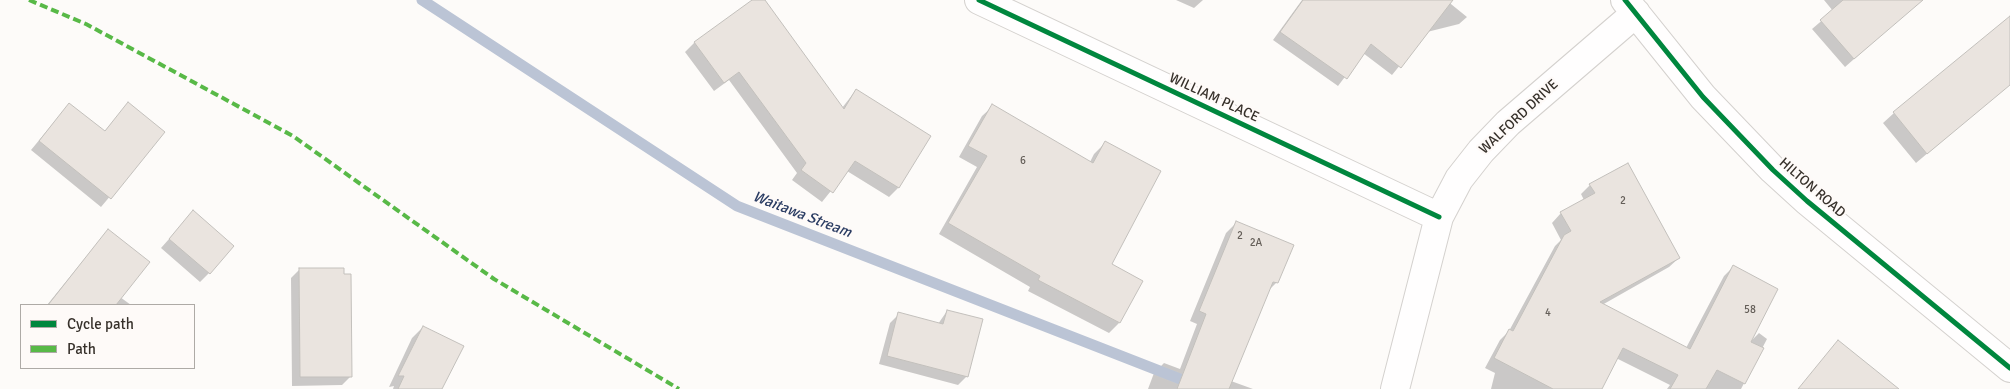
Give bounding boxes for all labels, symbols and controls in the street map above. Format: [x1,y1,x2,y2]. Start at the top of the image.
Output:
street label: WILLIAM PLACE [1166,70,1262,126]
street label: WALFORD DRIVE [1476,76,1562,158]
house number: 6 [1020,154,1026,168]
street label: HILTON ROAD [1775,155,1849,221]
water label: Waitawa Stream [750,188,854,242]
house number: 2 [1620,194,1626,208]
house number: 2 [1237,229,1243,243]
house number: 2A [1250,236,1262,250]
house number: 58 [1744,303,1756,317]
legend [20,304,195,369]
house number: 4 [1545,306,1551,320]
text: Cycle path [67,315,134,333]
text: Path [67,340,96,358]

